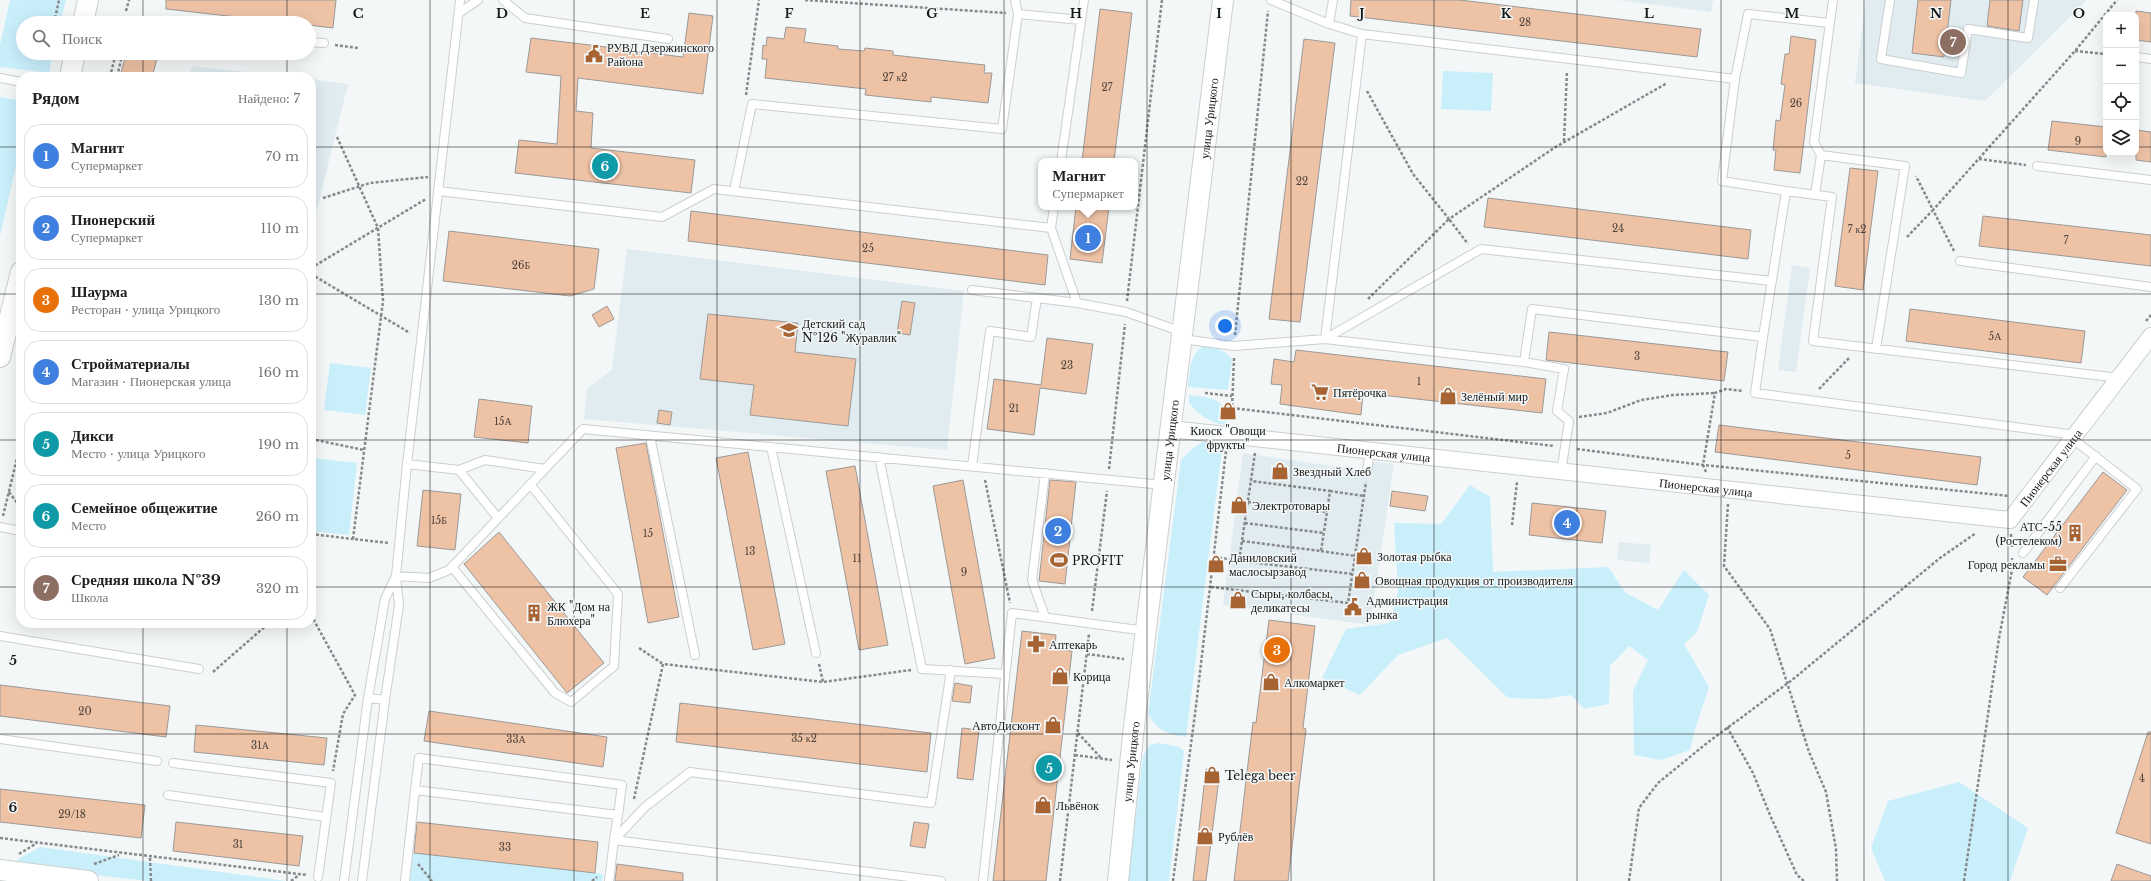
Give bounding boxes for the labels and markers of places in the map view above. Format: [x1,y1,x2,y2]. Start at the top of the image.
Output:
pin: 7 [1940,27,1966,57]
place label: РУВД Дзержинского Района [607,40,714,69]
public building icon: РУВД Дзержинского Района [584,44,604,64]
pin: 6 [592,151,618,181]
pin: 1 [1075,223,1101,253]
place label: Детский сад №126 "Журавлик" [802,316,901,345]
school or university icon: Детский сад №126 "Журавлик" [779,320,799,340]
supermarket icon: Пятёрочка [1310,382,1330,402]
place label: Пятёрочка [1333,385,1387,400]
shop icon: Зелёный мир [1438,386,1458,406]
place label: Зелёный мир [1461,389,1528,404]
shop icon: Киоск "Овощи фрукты" [1218,401,1238,421]
place label: Киоск "Овощи фрукты" [1190,423,1266,452]
shop icon: Звездный Хлеб [1270,461,1290,481]
place label: Звездный Хлеб [1293,464,1371,479]
shop icon: Электротовары [1229,495,1249,515]
place label: Электротовары [1252,498,1330,513]
pin: 4 [1554,508,1580,538]
pin: 2 [1045,516,1071,546]
place label: АТС-55 (Ростелеком) [1996,519,2062,548]
building icon: АТС-55 (Ростелеком) [2065,523,2085,543]
shop icon: Золотая рыбка [1354,546,1374,566]
place label: Золотая рыбка [1377,549,1452,564]
sports icon: PROFIT [1049,550,1069,570]
place label: Даниловский маслосырзавод [1229,550,1306,579]
place label: PROFIT [1072,553,1124,568]
shop icon: Даниловский маслосырзавод [1206,554,1226,574]
office icon: Город рекламы [2048,554,2068,574]
place label: Город рекламы [1968,557,2045,572]
shop icon: Овощная продукция от производителя [1352,570,1372,590]
place label: Овощная продукция от производителя [1375,573,1573,588]
place label: Сыры, колбасы, деликатесы [1251,586,1333,615]
shop icon: Сыры, колбасы, деликатесы [1228,590,1248,610]
place label: Администрация рынка [1366,593,1449,622]
public building icon: Администрация рынка [1343,597,1363,617]
place label: ЖК "Дом на Блюхера" [547,599,611,628]
building icon: ЖК "Дом на Блюхера" [524,603,544,623]
pharmacy icon: Аптекарь [1026,634,1046,654]
pin: 3 [1264,635,1290,665]
place label: Аптекарь [1049,637,1098,652]
shop icon: Корица [1050,666,1070,686]
place label: Корица [1073,669,1111,684]
shop icon: Алкомаркет [1261,672,1281,692]
place label: Алкомаркет [1284,675,1345,690]
shop icon: АвтоДисконт [1043,715,1063,735]
place label: АвтоДисконт [972,718,1041,733]
pin: 5 [1036,753,1062,783]
shop icon: Telega beer [1202,765,1222,785]
place label: Telega beer [1225,768,1296,783]
shop icon: Львёнок [1033,795,1053,815]
place label: Львёнок [1056,798,1099,813]
shop icon: Рублёв [1195,826,1215,846]
place label: Рублёв [1218,829,1254,844]

